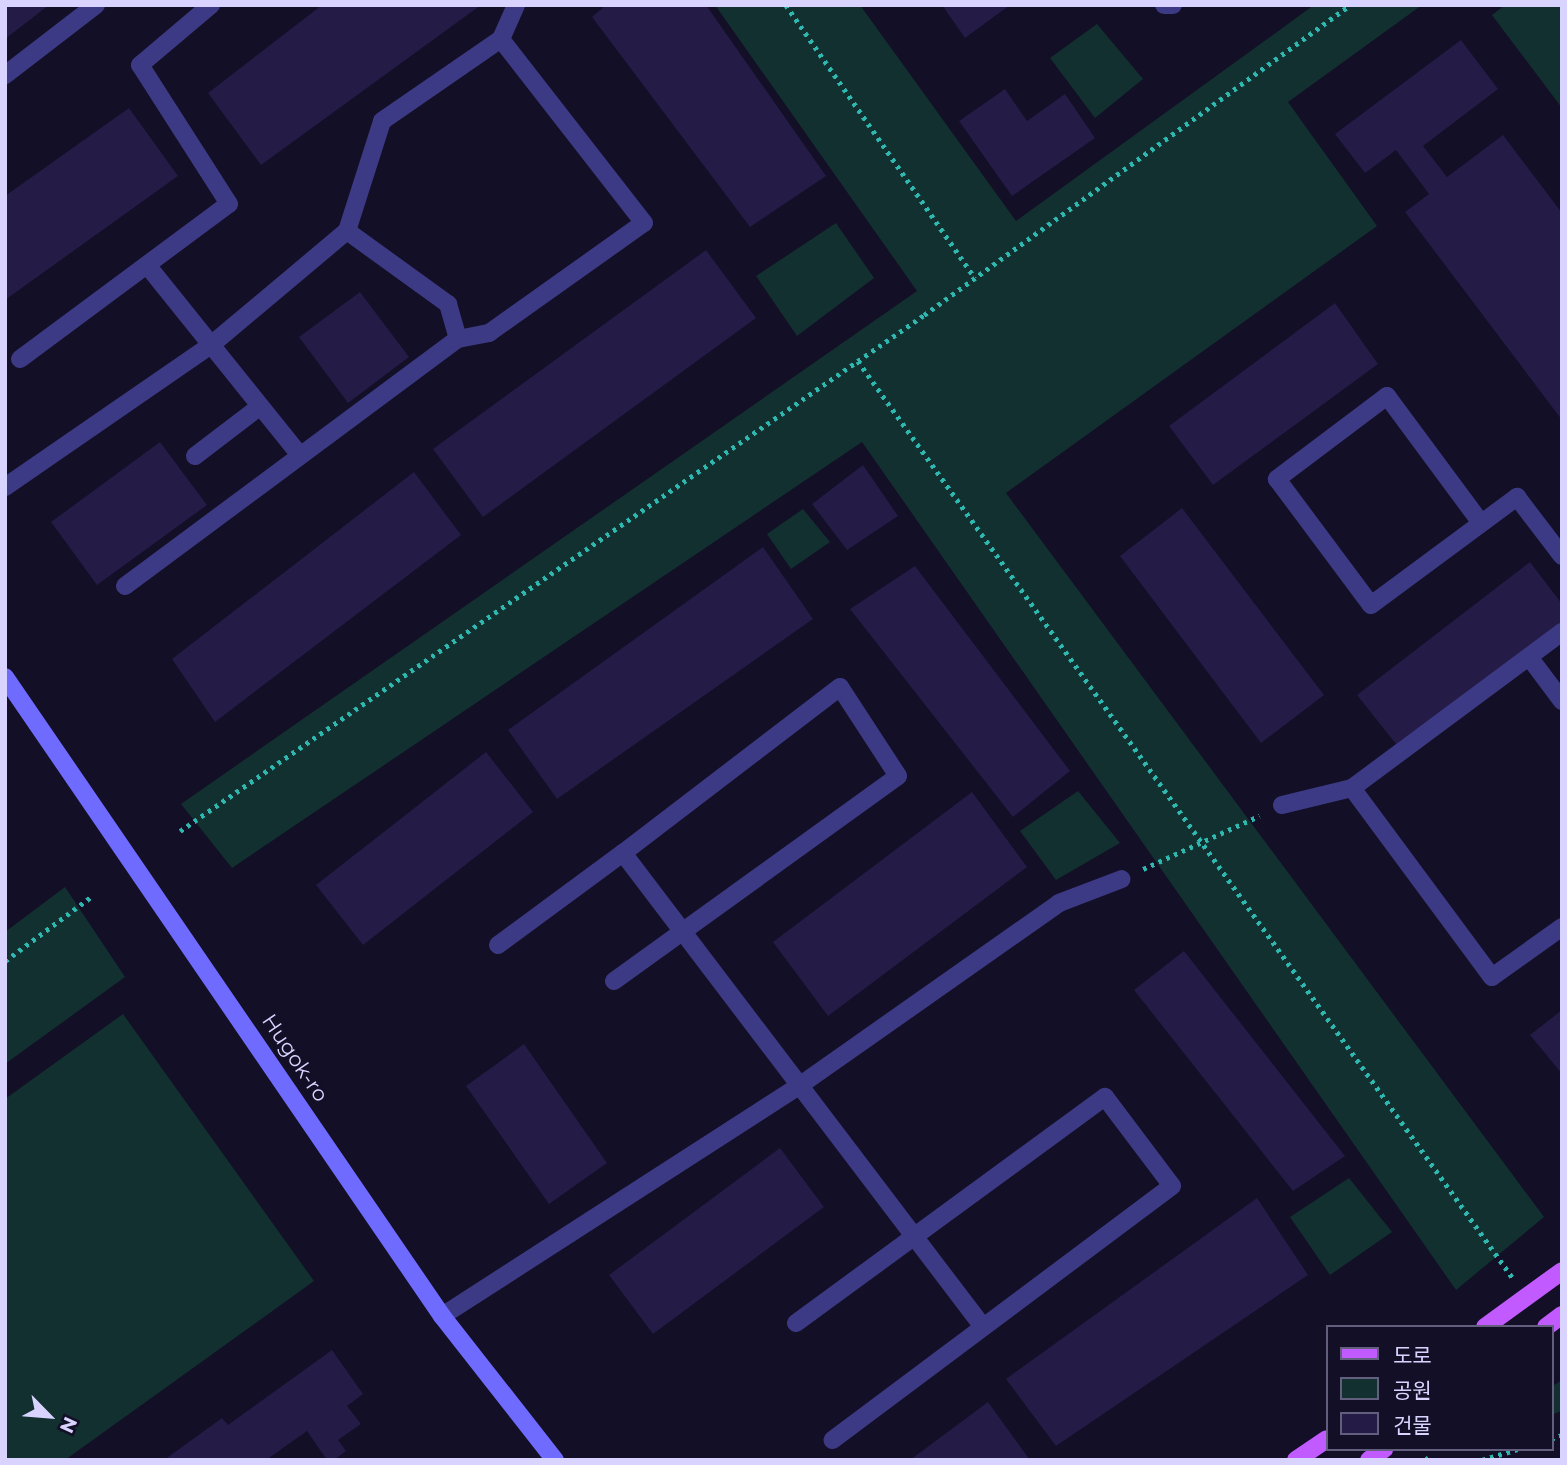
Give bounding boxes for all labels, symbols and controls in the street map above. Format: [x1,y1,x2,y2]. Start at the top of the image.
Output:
street label: Hugok-ro [257,1009,333,1107]
legend [1326,1325,1553,1451]
text: 도로 [1393,1343,1432,1368]
text: 공원 [1393,1378,1432,1403]
north arrow [14,1381,84,1451]
text: N [55,1413,82,1437]
text: 건물 [1393,1413,1432,1438]

